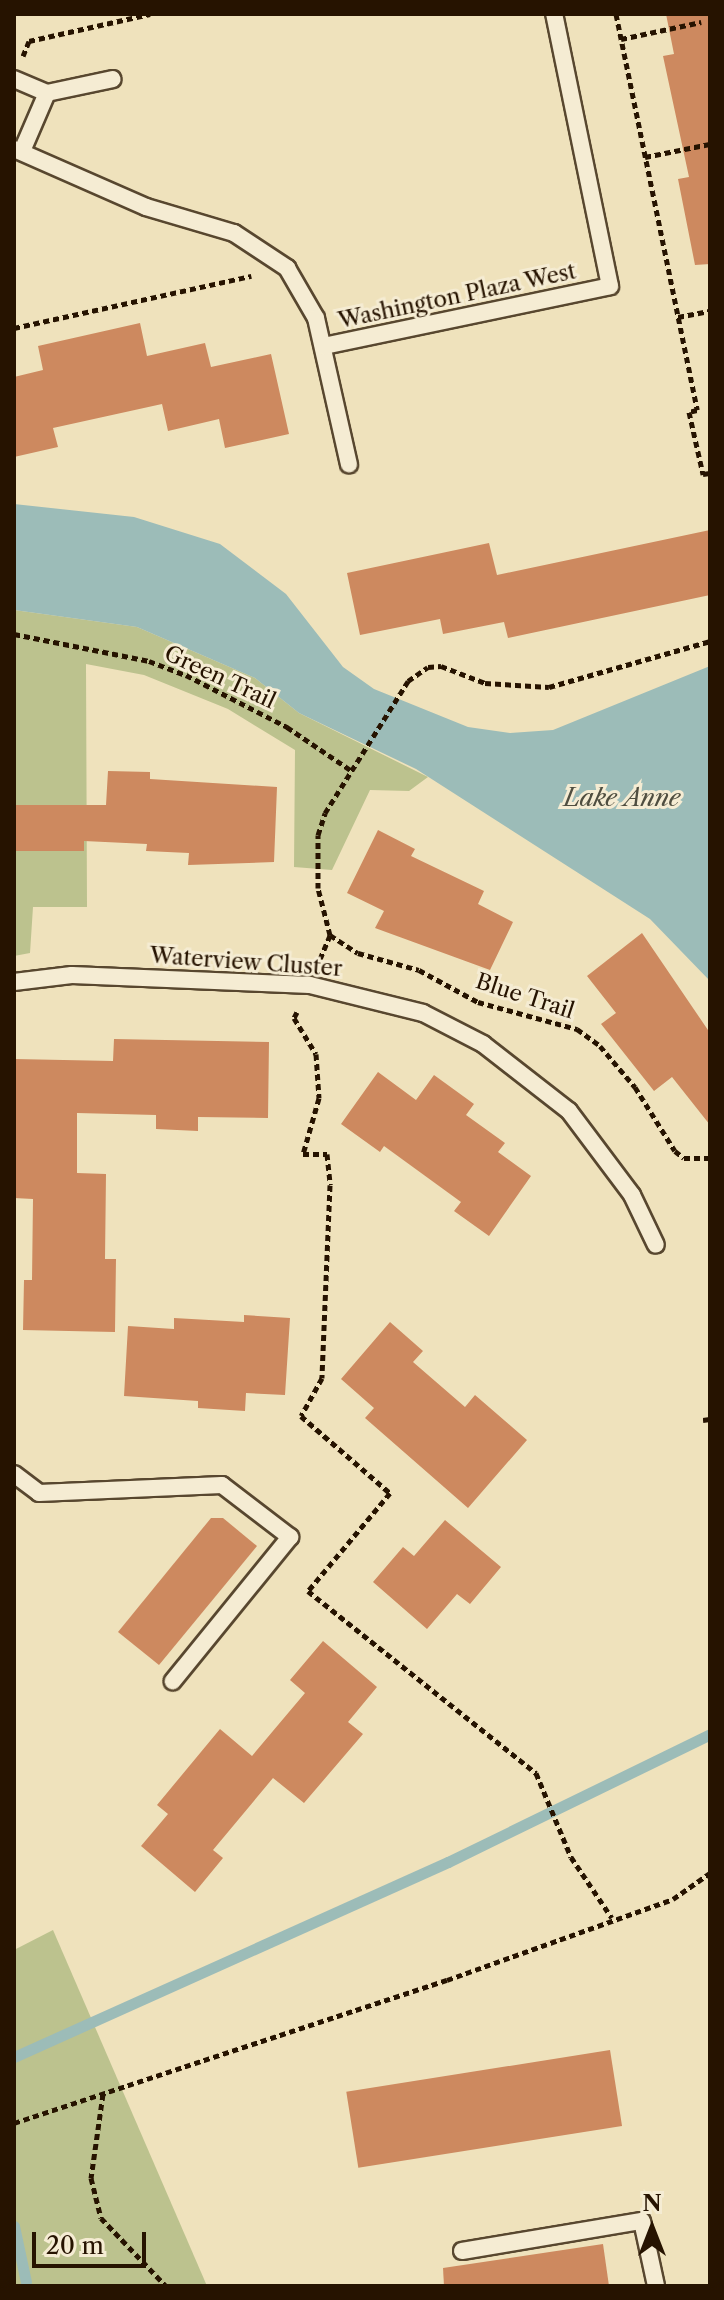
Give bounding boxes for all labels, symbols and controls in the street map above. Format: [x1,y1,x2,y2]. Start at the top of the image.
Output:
street label: Washington Plaza West [335,258,579,334]
street label: Green Trail [160,640,280,714]
water label: Lake Anne [564,784,680,812]
street label: Waterview Cluster [149,942,343,982]
street label: Blue Trail [472,968,578,1024]
north arrow [612,2188,692,2268]
text: N [642,2190,662,2217]
scale bar [36,2216,150,2266]
text: 20 m [46,2231,104,2260]

